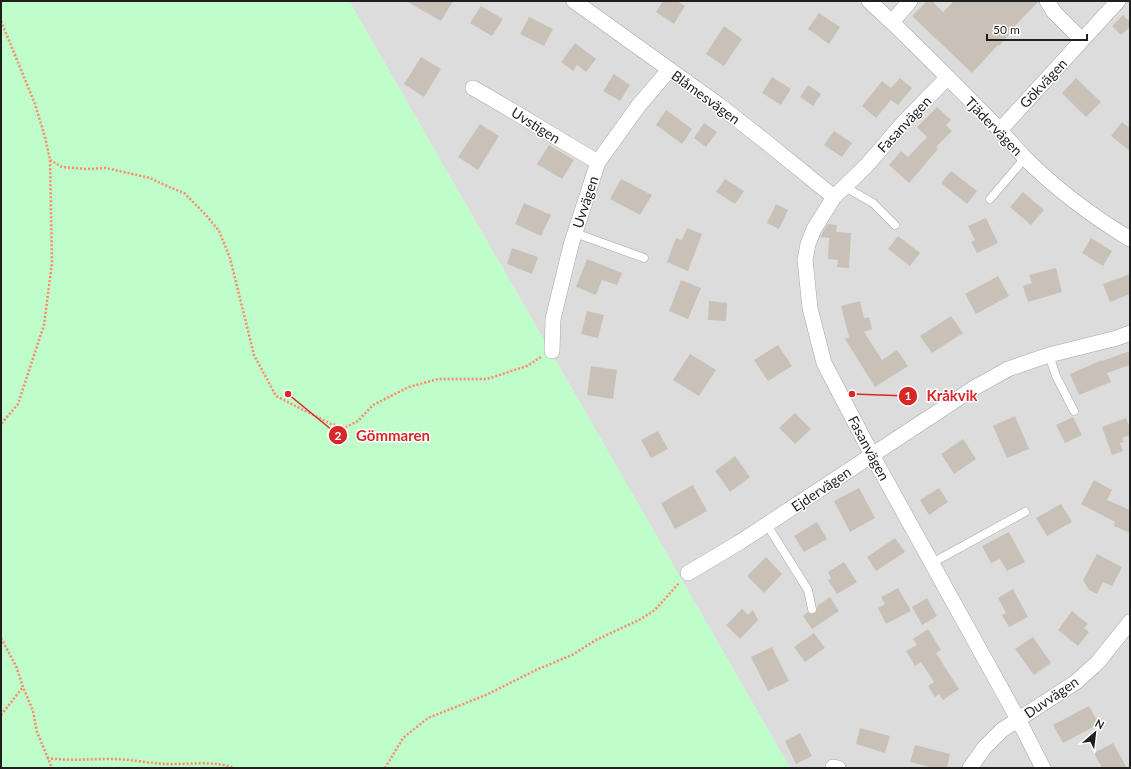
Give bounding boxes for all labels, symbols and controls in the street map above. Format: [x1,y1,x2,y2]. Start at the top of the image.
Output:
scale bar [987,16,1087,42]
text: 50 m [993,22,1020,37]
street label: Gökvägen [1016,55,1070,111]
street label: Blåmesvägen [668,66,744,128]
street label: Fasanvägen [874,92,934,156]
street label: Tjädervägen [962,93,1026,159]
street label: Uvstigen [508,103,564,147]
street label: Uvvägen [569,174,601,230]
callout: Kråkvik [898,382,986,409]
text: Kråkvik [926,386,979,404]
text: 1 [905,388,912,403]
street label: Fasanvägen [845,413,893,483]
callout: Gömmaren [328,422,438,449]
text: Gömmaren [356,426,430,444]
text: 2 [335,428,342,443]
street label: Ejdervägen [788,463,854,515]
street label: Duvvägen [1021,673,1081,721]
north arrow [1075,713,1115,753]
text: N [1093,716,1107,731]

